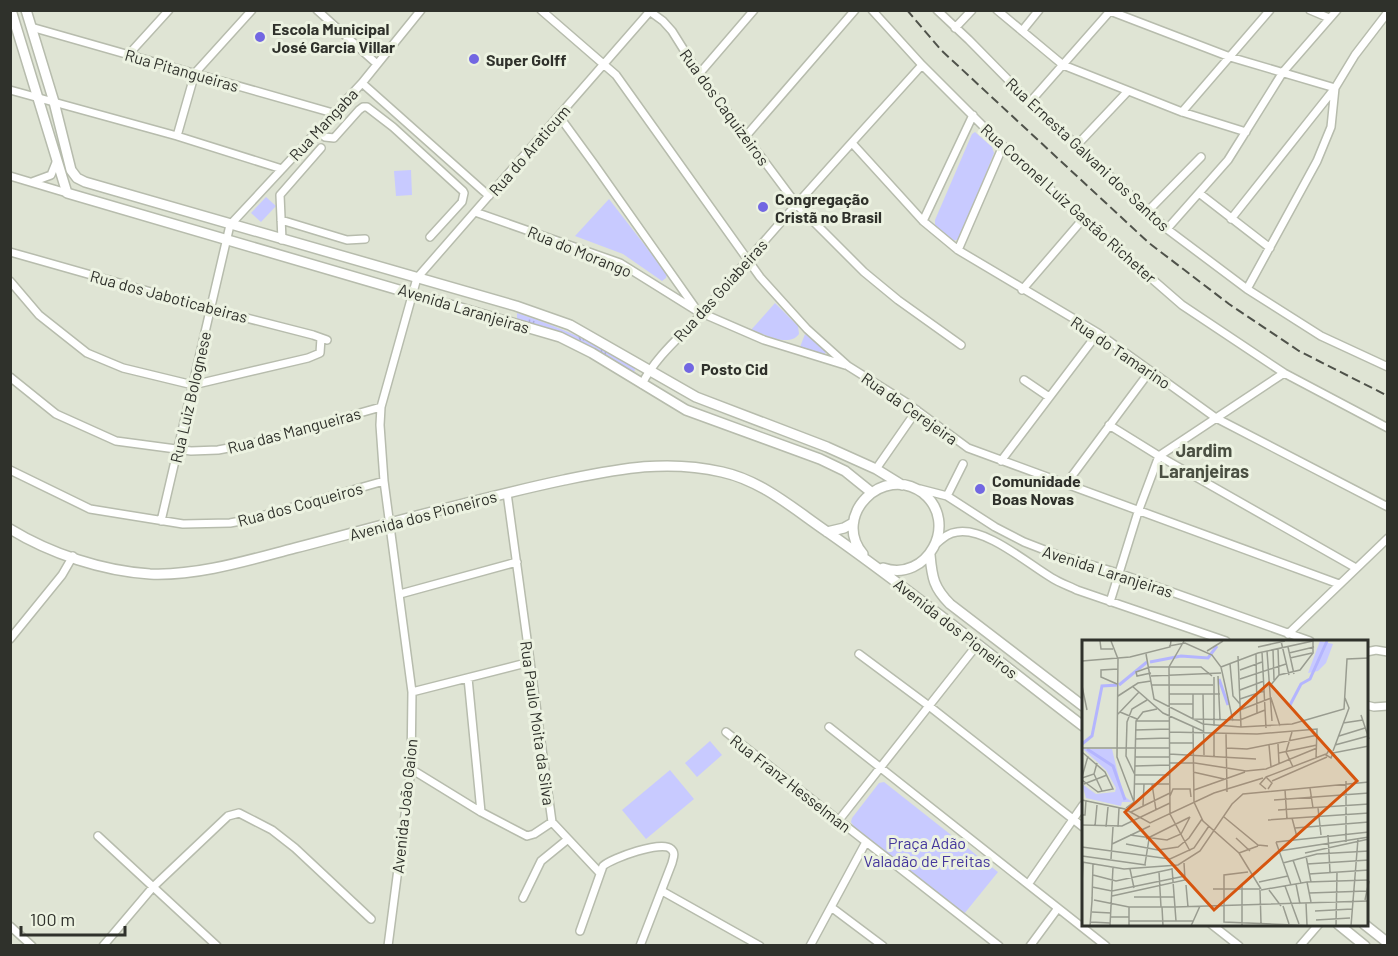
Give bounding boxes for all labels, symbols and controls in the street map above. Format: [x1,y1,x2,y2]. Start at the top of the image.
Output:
place label: Escola Municipal José Garcia Villar [272,19,395,56]
marker: Escola Municipal José Garcia Villar [253,30,267,44]
street label: Rua Pitangueiras [123,45,241,95]
street label: Rua dos Caquizeiros [676,45,774,169]
place label: Super Golff [486,50,566,69]
marker: Super Golff [467,52,481,66]
street label: Rua Ernesta Galvani dos Santos [1002,73,1174,235]
street label: Rua Mangaba [285,84,361,164]
street label: Rua do Araticum [484,101,574,199]
street label: Rua Coronel Luiz Gastão Richeter [978,119,1161,287]
place label: Congregação Cristã no Brasil [775,189,882,226]
marker: Congregação Cristã no Brasil [756,200,770,214]
street label: Rua do Morango [525,222,635,280]
street label: Rua das Goiabeiras [669,235,771,345]
street label: Rua dos Jaboticabeiras [88,266,250,326]
street label: Avenida Laranjeiras [396,279,532,337]
street label: Rua do Tamarino [1068,312,1174,392]
street label: Rua Luiz Bolognese [166,329,214,465]
place label: Posto Cid [701,359,768,378]
marker: Posto Cid [682,361,696,375]
street label: Rua da Cerejeira [858,368,962,448]
street label: Rua das Mangueiras [225,403,363,457]
district label: Jardim Laranjeiras [1159,439,1249,482]
place label: Comunidade Boas Novas [992,471,1081,508]
street label: Rua dos Coqueiros [235,478,365,530]
marker: Comunidade Boas Novas [973,482,987,496]
street label: Avenida dos Pioneiros [347,486,499,544]
street label: Avenida Laranjeiras [1040,541,1176,601]
street label: Avenida dos Pioneiros [890,574,1022,682]
street label: Rua Paulo Moita da Silva [517,640,559,806]
inset map [1082,640,1368,926]
street label: Rua Franz Hesselman [727,730,855,836]
street label: Avenida João Gaion [387,738,421,874]
park label: Praça Adão Valadão de Freitas [864,833,990,870]
scale bar [21,899,124,937]
text: 100 m [30,908,75,930]

